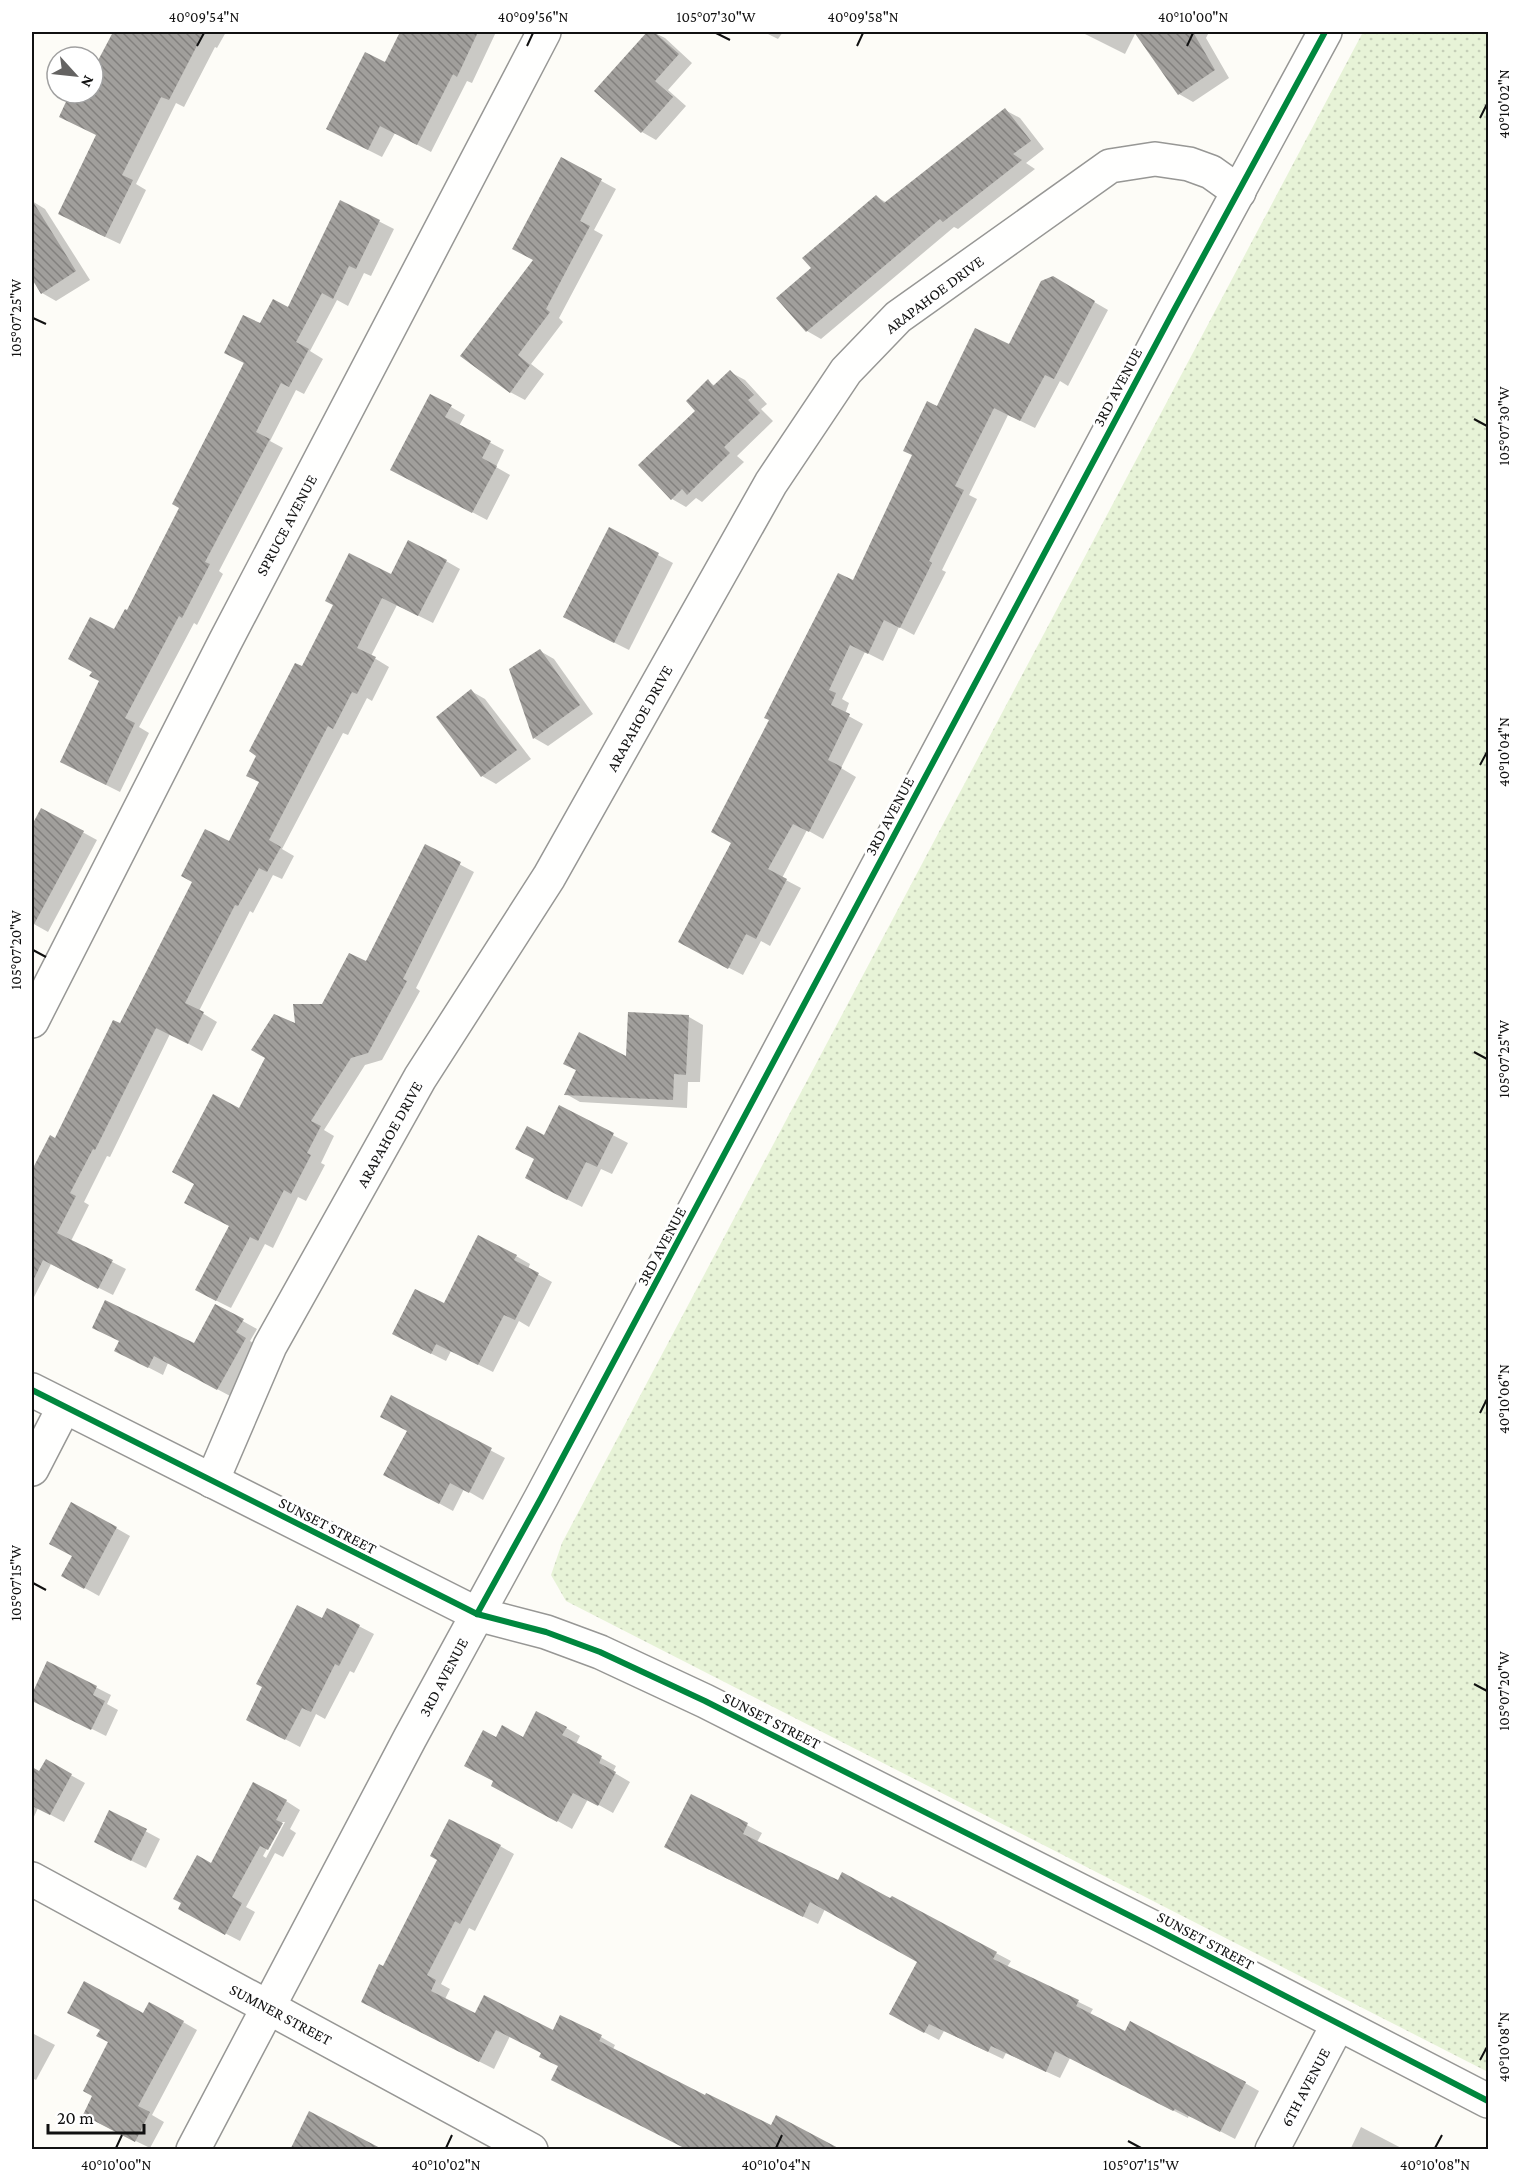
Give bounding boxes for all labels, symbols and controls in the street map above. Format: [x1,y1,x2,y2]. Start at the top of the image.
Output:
text: 40°09'54"N [169,9,239,25]
text: 40°09'56"N [497,9,569,25]
text: 105°07'30"W [677,9,756,25]
text: 40°09'58"N [827,9,899,25]
text: 40°10'00"N [1158,9,1228,25]
north arrow [45,45,105,105]
text: 40°10'02"N [1496,69,1512,139]
text: N [78,73,98,90]
street label: ARAPAHOE DRIVE [882,252,987,337]
text: 105°07'25"W [8,279,24,357]
street label: 3RD AVENUE [1090,345,1145,429]
text: 105°07'30"W [1496,386,1512,465]
street label: SPRUCE AVENUE [253,472,320,579]
street label: ARAPAHOE DRIVE [603,662,676,774]
text: 40°10'04"N [1496,717,1512,787]
street label: 3RD AVENUE [862,774,917,858]
text: 105°07'20"W [8,910,24,990]
text: 105°07'25"W [1496,1020,1512,1098]
street label: ARAPAHOE DRIVE [353,1078,426,1190]
street label: 3RD AVENUE [634,1204,689,1288]
text: 40°10'06"N [1496,1364,1512,1434]
street label: SUNSET STREET [276,1494,380,1558]
text: 105°07'15"W [8,1545,24,1621]
street label: 3RD AVENUE [416,1635,471,1719]
text: 105°07'20"W [1496,1651,1512,1731]
street label: SUNSET STREET [720,1689,824,1753]
street label: SUNSET STREET [1154,1908,1257,1973]
street label: SUMNER STREET [227,1980,335,2049]
text: 40°10'08"N [1496,2012,1512,2082]
street label: 6TH AVENUE [1278,2045,1333,2129]
scale bar [48,2097,144,2135]
text: 20 m [57,2108,94,2128]
text: 40°10'00"N [81,2157,151,2173]
text: 40°10'02"N [411,2157,481,2173]
text: 40°10'04"N [741,2157,811,2173]
text: 105°07'15"W [1103,2157,1179,2173]
text: 40°10'08"N [1400,2157,1470,2173]

